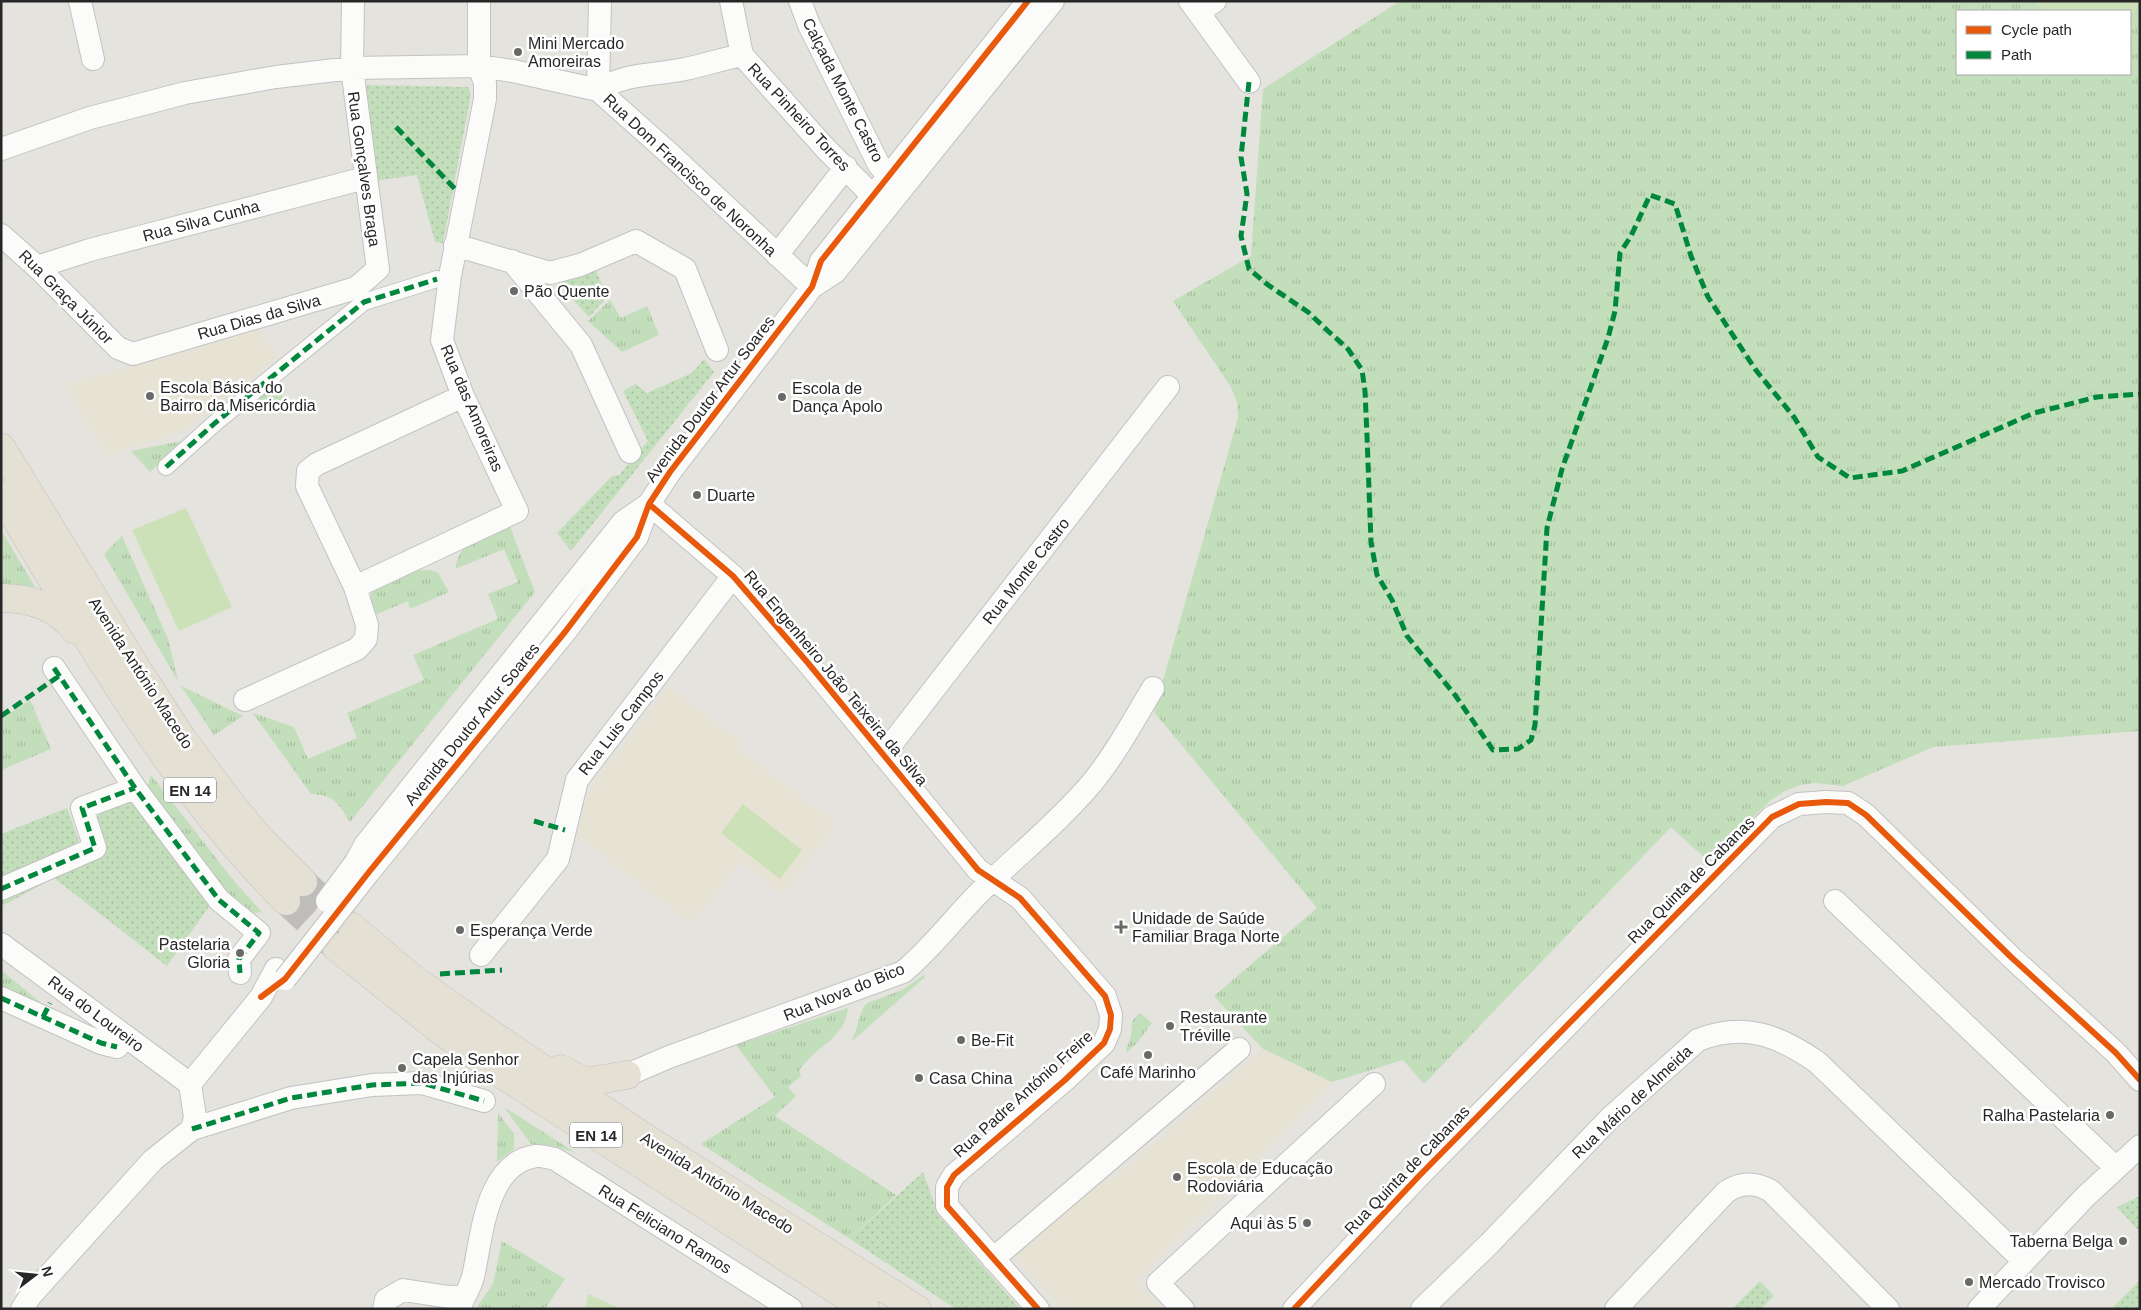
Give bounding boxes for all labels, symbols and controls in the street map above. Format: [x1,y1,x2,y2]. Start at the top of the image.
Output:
legend [1956,10,2131,75]
street label: Calçada Monte Castro [799,15,887,165]
text: Cycle path [2001,21,2072,38]
place label: Mini Mercado Amoreiras [528,35,624,70]
marker: Mini Mercado Amoreiras [512,46,524,58]
text: Path [2001,46,2032,63]
street label: Rua Pinheiro Torres [745,60,853,174]
street label: Rua Gonçalves Braga [345,90,383,248]
street label: Rua Dom Francisco de Noronha [600,91,780,260]
street label: Rua Silva Cunha [141,197,261,245]
street label: Rua Graça Júnior [16,247,117,348]
place label: Pão Quente [524,283,610,300]
marker: Pão Quente [508,285,520,297]
street label: Rua Dias da Silva [196,291,323,343]
street label: Avenida Doutor Artur Soares [642,313,778,485]
street label: Rua das Amoreiras [438,342,506,474]
place label: Escola Básica do Bairro da Misericórdia [160,379,316,414]
place label: Escola de Dança Apolo [792,380,883,415]
marker: Escola Básica do Bairro da Misericórdia [144,390,156,402]
marker: Escola de Dança Apolo [776,391,788,403]
place label: Duarte [707,487,755,504]
marker: Duarte [691,489,703,501]
street label: Rua Monte Castro [979,515,1073,627]
street label: Rua Engenheiro João Teixeira da Silva [741,567,931,789]
street label: Avenida António Macedo [86,594,196,752]
street label: Avenida Doutor Artur Soares [401,640,543,808]
street label: Rua Luis Campos [575,668,667,778]
road number: EN 14 [164,778,216,802]
street label: Rua Quinta de Cabanas [1624,813,1758,947]
place label: Unidade de Saúde Familiar Braga Norte [1132,910,1280,945]
marker: Unidade de Saúde Familiar Braga Norte [1114,920,1128,934]
place label: Esperança Verde [470,922,593,939]
marker: Esperança Verde [454,924,466,936]
place label: Pastelaria Gloria [159,936,230,971]
marker: Pastelaria Gloria [234,947,246,959]
street label: Rua Nova do Bico [781,960,907,1024]
street label: Rua do Loureiro [45,973,147,1055]
place label: Restaurante Tréville [1180,1009,1267,1044]
marker: Restaurante Tréville [1164,1020,1176,1032]
street label: Rua Padre António Freire [950,1027,1096,1161]
place label: Be-Fit [971,1032,1014,1049]
marker: Be-Fit [955,1034,967,1046]
street label: Rua Mário de Almeida [1569,1042,1695,1162]
marker: Café Marinho [1142,1049,1154,1061]
place label: Capela Senhor das Injúrias [412,1051,519,1086]
marker: Capela Senhor das Injúrias [396,1062,408,1074]
place label: Café Marinho [1100,1064,1196,1081]
place label: Casa China [929,1070,1013,1087]
marker: Casa China [913,1072,925,1084]
street label: Rua Quinta de Cabanas [1341,1102,1473,1238]
place label: Ralha Pastelaria [1983,1107,2100,1124]
marker: Ralha Pastelaria [2104,1109,2116,1121]
road number: EN 14 [570,1122,622,1148]
street label: Avenida António Macedo [638,1129,797,1237]
place label: Escola de Educação Rodoviária [1187,1160,1333,1195]
marker: Escola de Educação Rodoviária [1171,1171,1183,1183]
street label: Rua Feliciano Ramos [596,1181,734,1277]
place label: Aqui às 5 [1230,1215,1297,1232]
marker: Aqui às 5 [1301,1217,1313,1229]
place label: Taberna Belga [2010,1233,2113,1250]
marker: Taberna Belga [2117,1235,2129,1247]
north arrow [10,1250,60,1300]
text: N [38,1264,57,1278]
place label: Mercado Trovisco [1979,1274,2105,1291]
marker: Mercado Trovisco [1963,1276,1975,1288]

